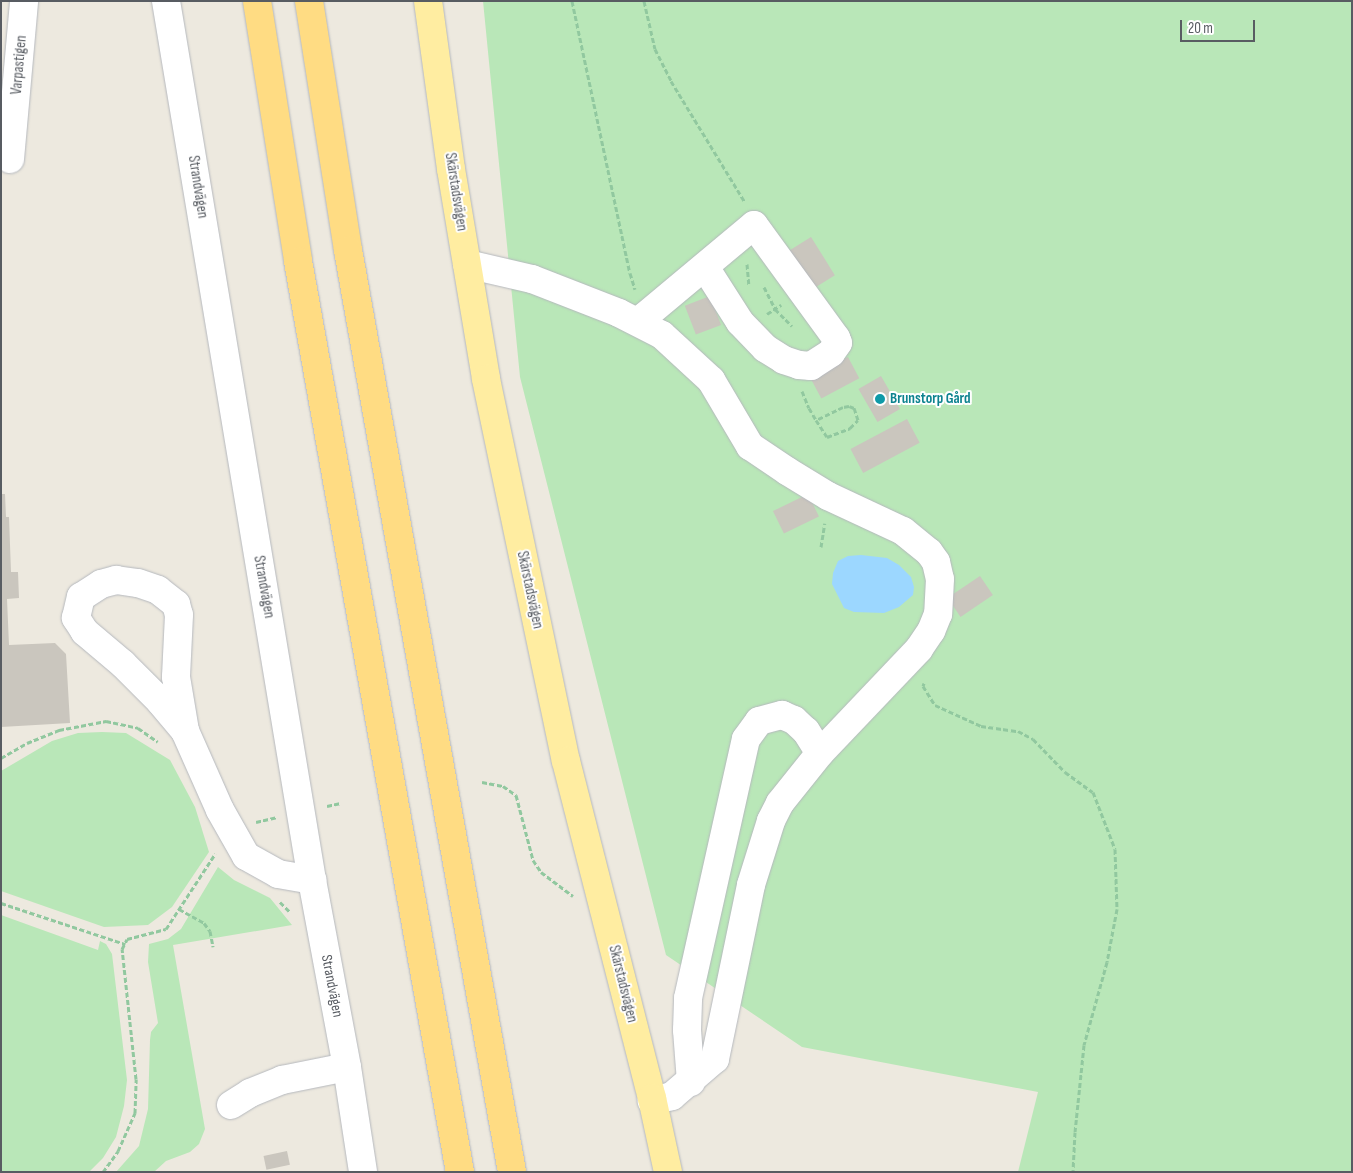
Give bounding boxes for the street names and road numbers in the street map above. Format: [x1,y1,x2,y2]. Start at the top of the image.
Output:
street label: Varpastigen [7,35,31,95]
street label: Skärstadsvägen [441,152,471,232]
street label: Strandvägen [184,154,212,220]
street label: Skärstadsvägen [513,549,547,631]
street label: Strandvägen [250,554,278,620]
street label: Skärstadsvägen [605,944,641,1024]
street label: Strandvägen [317,953,347,1019]

